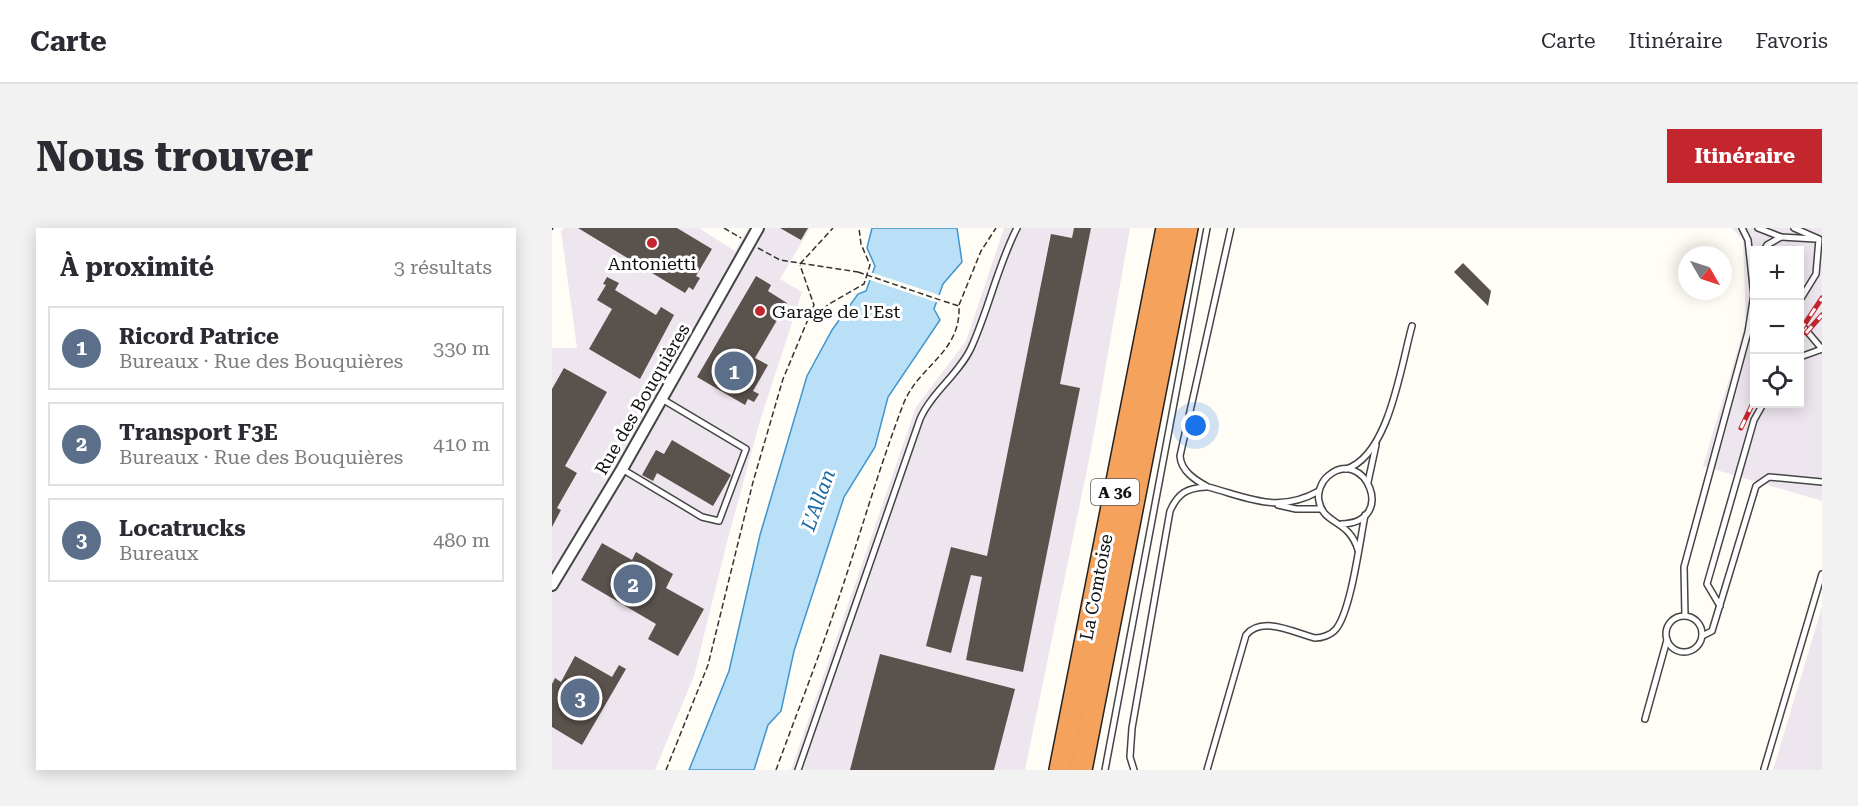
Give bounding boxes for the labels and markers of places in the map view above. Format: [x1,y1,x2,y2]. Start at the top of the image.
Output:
marker: Antonietti [645,236,659,250]
place label: Antonietti [608,253,696,274]
place label: Garage de l'Est [772,301,900,322]
marker: Garage de l'Est [753,304,767,318]
pin: 1 [714,348,753,394]
pin: 2 [614,562,652,606]
pin: 3 [561,676,600,720]

